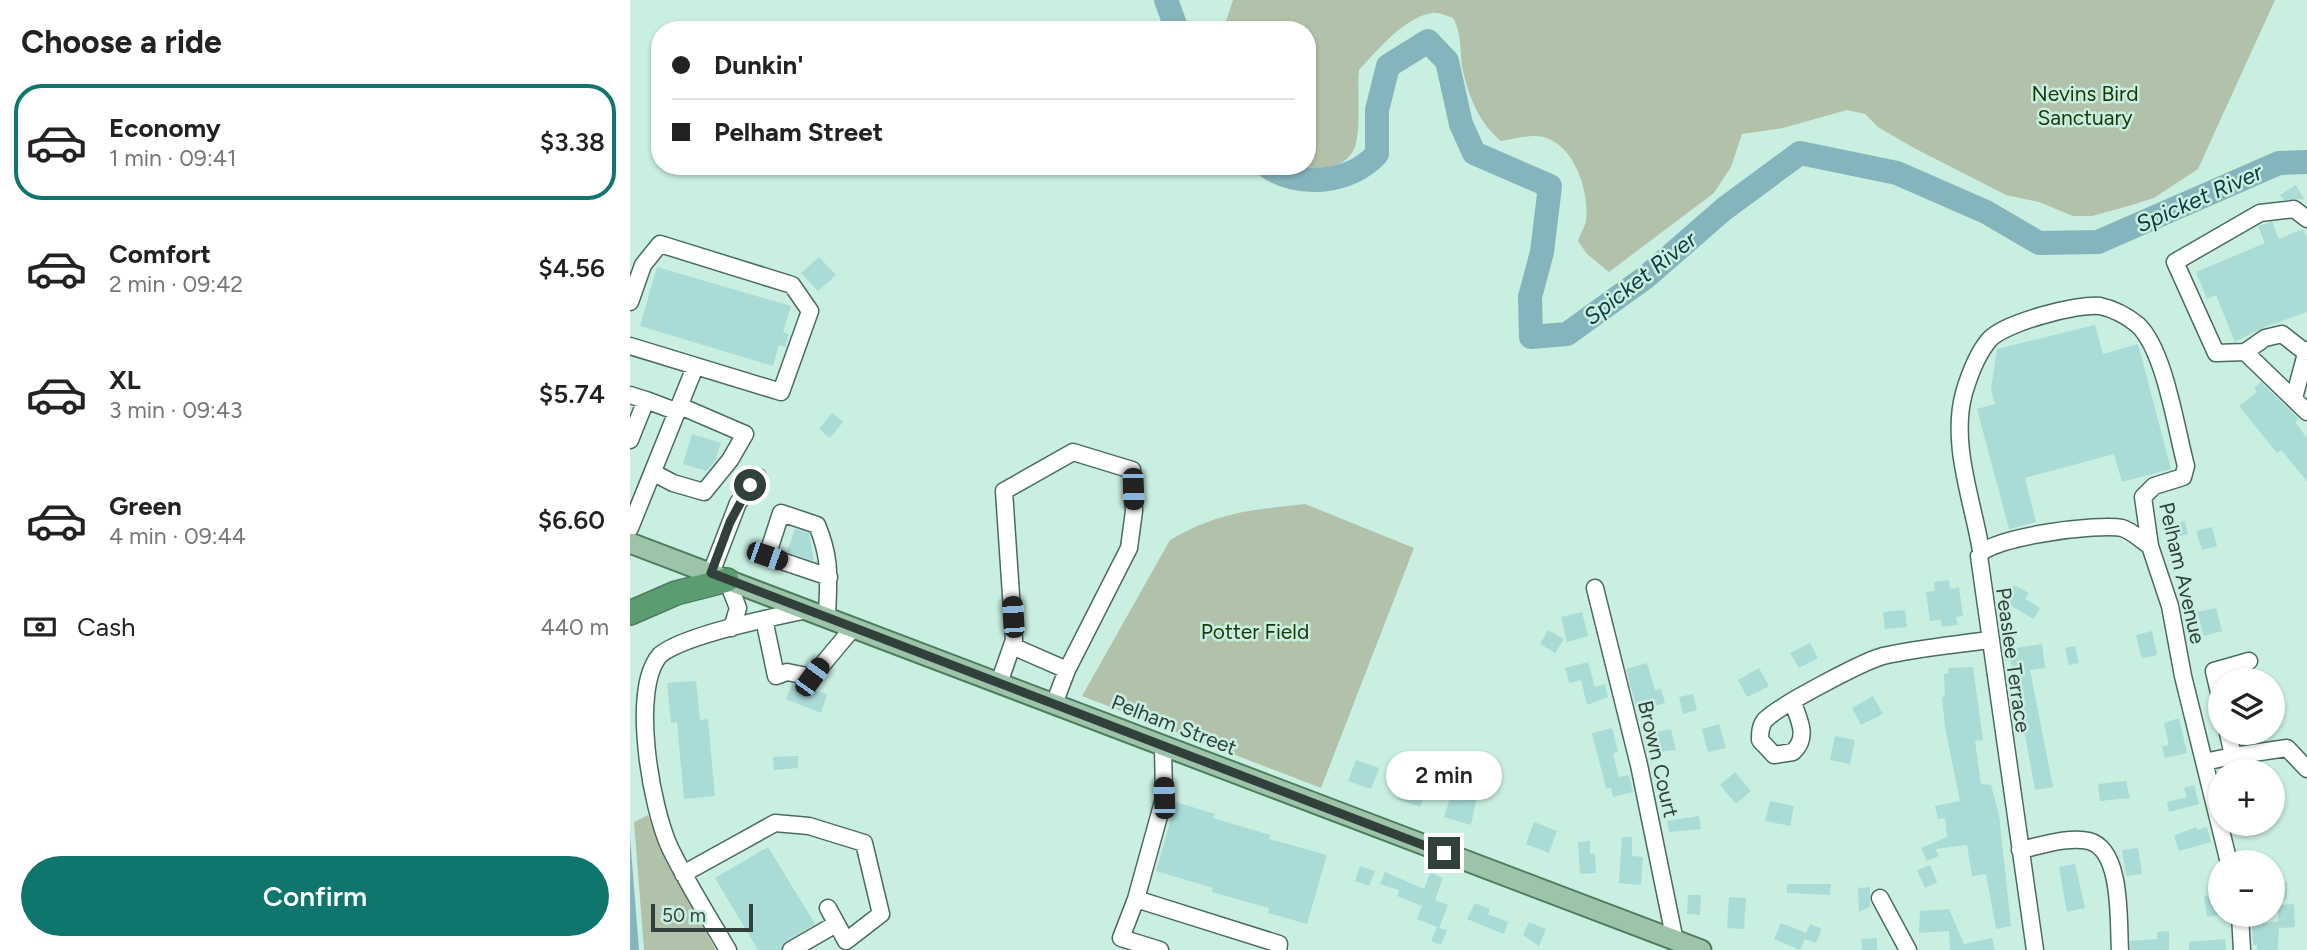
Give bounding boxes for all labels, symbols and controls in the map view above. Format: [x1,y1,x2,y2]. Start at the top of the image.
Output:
text: Choose a ride [21,23,222,61]
text: Dunkin' [714,49,804,81]
park label: Nevins Bird Sanctuary [2031,81,2139,130]
icon: car [25,111,88,174]
text: Economy [109,112,221,144]
text: Pelham Street [714,116,883,148]
text: $3.38 [540,126,605,158]
text: 1 min · 09:41 [109,144,237,172]
water label: Spicket River [2131,157,2268,238]
water label: Spicket River [1578,225,1703,331]
icon: car [25,237,88,300]
text: Comfort [109,238,211,270]
text: $4.56 [538,252,605,284]
text: 2 min · 09:42 [109,270,243,298]
icon: car [25,363,88,426]
text: XL [109,364,141,396]
text: $5.74 [539,378,605,410]
text: 3 min · 09:43 [109,396,243,424]
car [1122,468,1145,510]
route start [734,469,766,501]
icon: car [25,489,88,552]
text: Green [109,490,182,522]
street label: Pelham Avenue [2154,500,2211,646]
text: $6.60 [538,504,605,536]
text: 4 min · 09:44 [109,522,246,550]
car [744,539,791,573]
street label: Peaslee Terrace [1991,586,2036,734]
car [1002,595,1025,639]
icon: cash [21,608,59,646]
text: Cash [77,611,136,643]
text: 440 m [540,613,609,641]
park label: Potter Field [1201,619,1309,644]
car [792,654,833,700]
map controls [2208,668,2285,927]
button: layers [2208,668,2285,745]
street label: Pelham Street [1108,689,1240,760]
street label: Brown Court [1633,698,1684,820]
callout: 2 min [1386,752,1502,800]
button: + [2208,759,2285,836]
text: 2 min [1415,761,1473,789]
car [1153,777,1176,819]
route end [1428,837,1460,869]
button: − [2208,850,2285,927]
button: Confirm [21,856,609,936]
scale bar [651,901,752,933]
text: 50 m [662,904,706,927]

